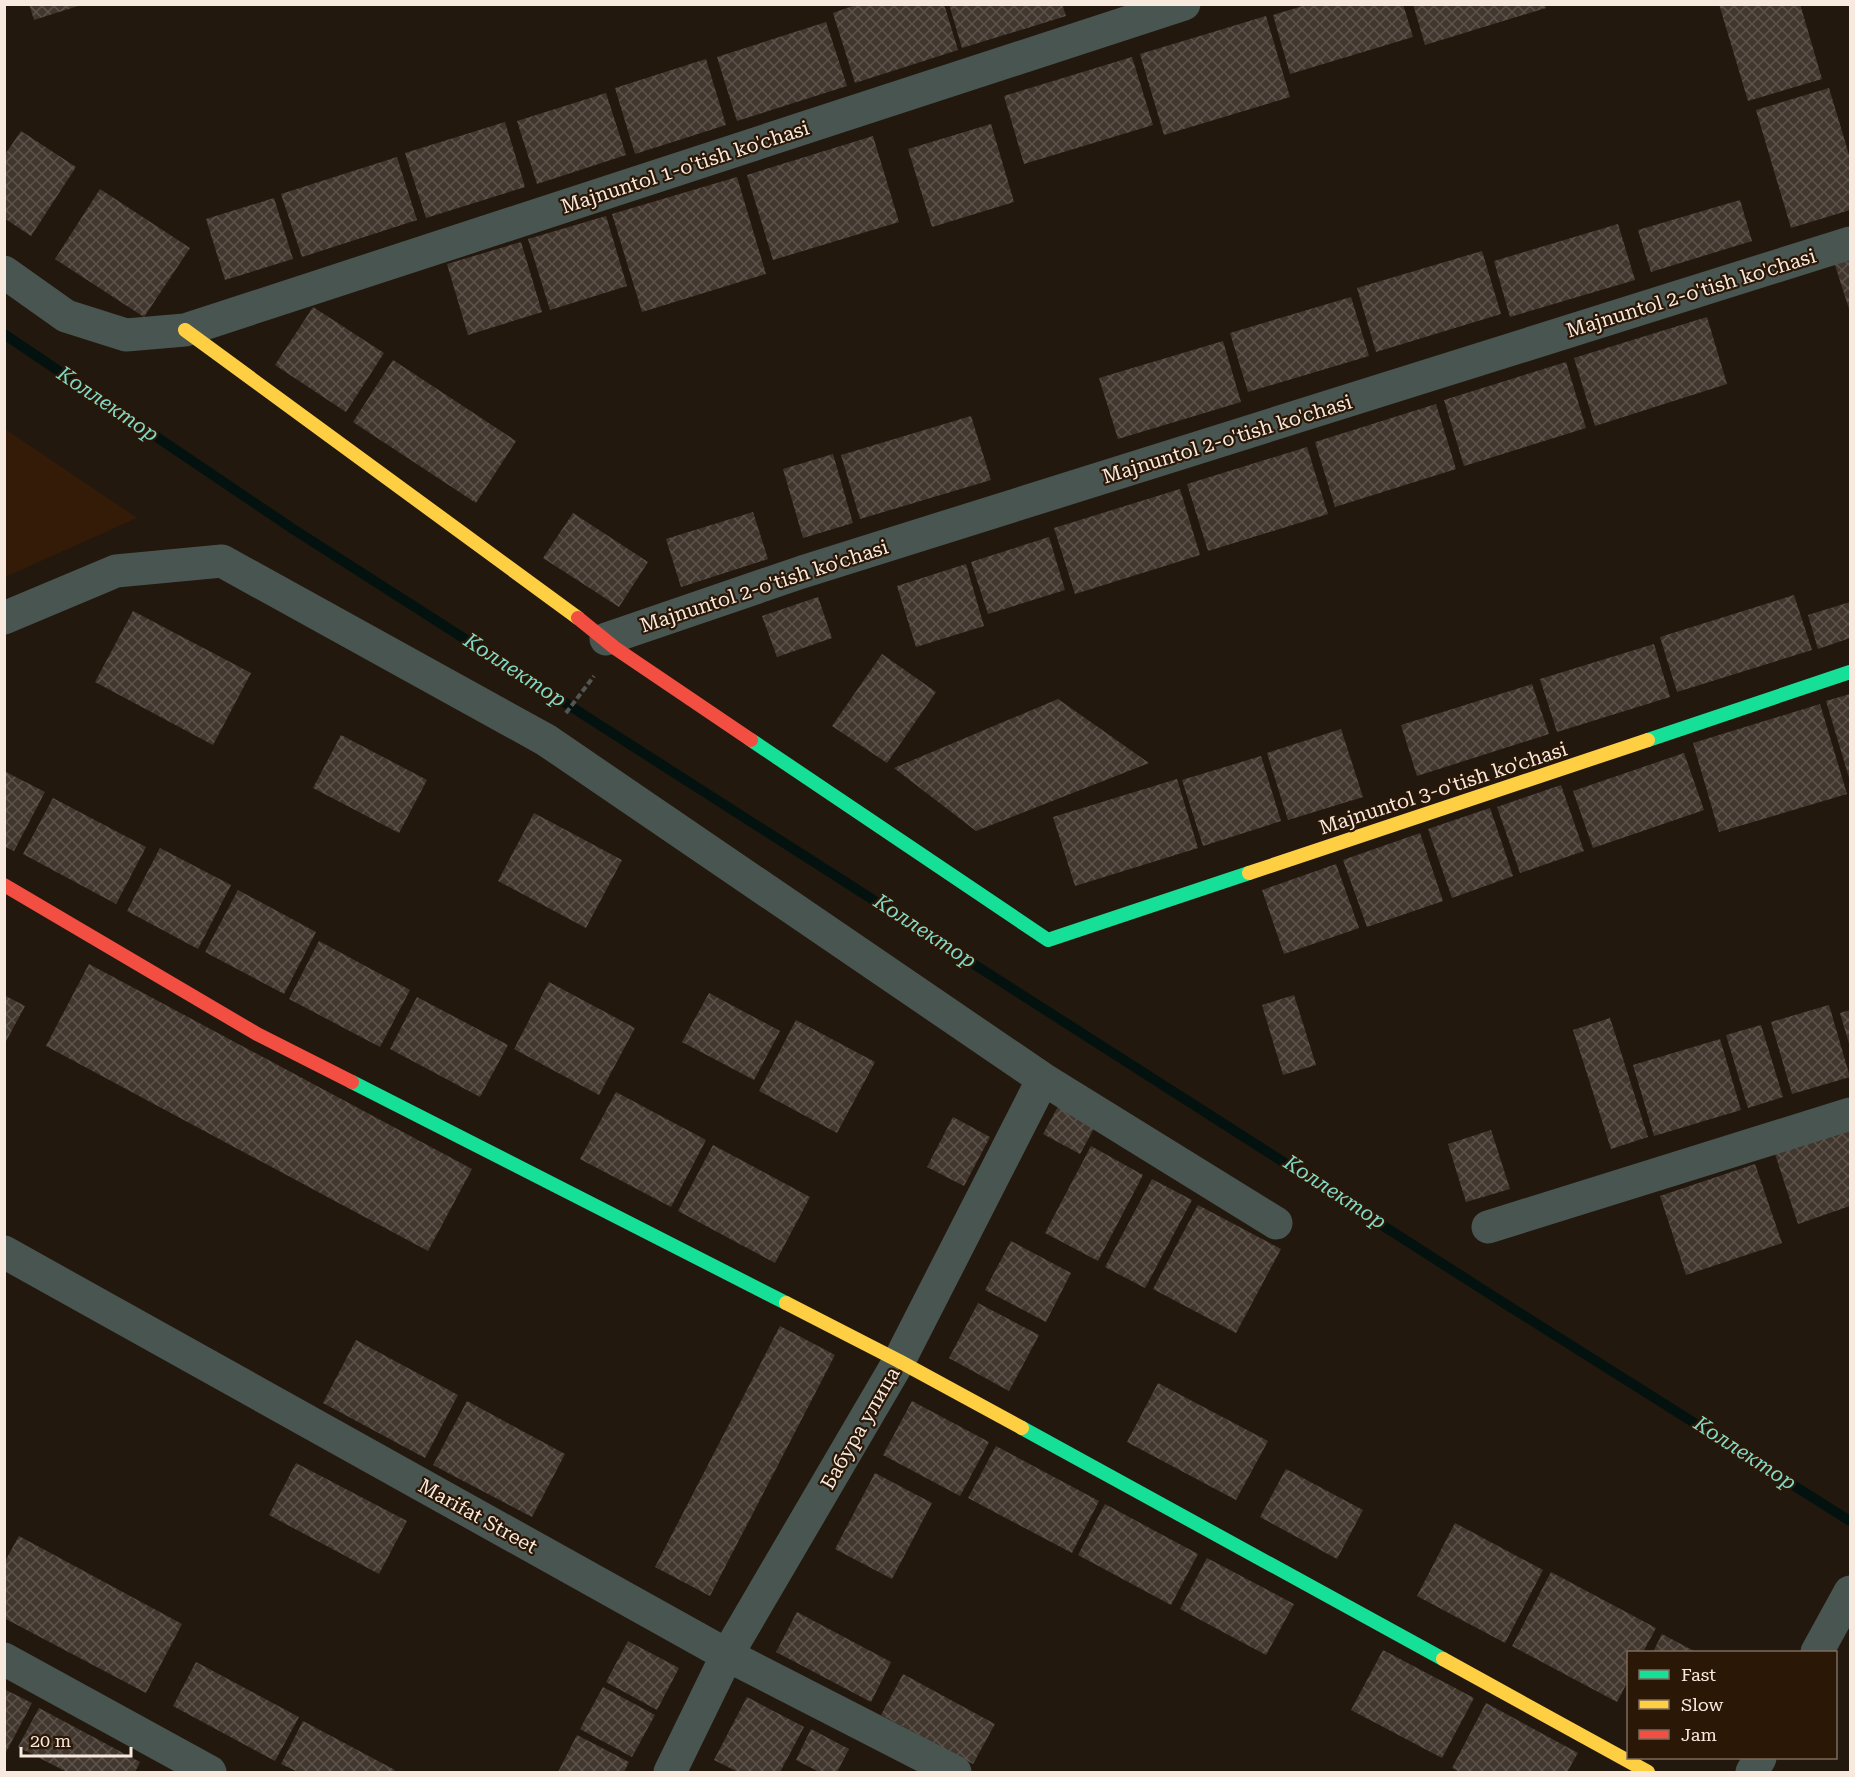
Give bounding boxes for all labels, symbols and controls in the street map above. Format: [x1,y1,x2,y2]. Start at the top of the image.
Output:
street label: Majnuntol 1-o'tish ko'chasi [558,115,812,219]
street label: Majnuntol 2-o'tish ko'chasi [1563,244,1819,342]
water label: Коллектор [52,361,163,447]
street label: Majnuntol 2-o'tish ko'chasi [1099,390,1355,488]
street label: Majnuntol 2-o'tish ko'chasi [637,534,891,638]
water label: Коллектор [459,628,571,712]
street label: Majnuntol 3-o'tish ko'chasi [1316,736,1570,840]
water label: Коллектор [869,889,981,973]
water label: Коллектор [1279,1150,1391,1234]
street label: Бабура улица [815,1362,905,1493]
water label: Коллектор [1689,1411,1801,1495]
street label: Marifat Street [414,1473,542,1559]
legend [1627,1651,1837,1759]
text: Fast [1681,1664,1716,1685]
text: Slow [1681,1694,1723,1715]
scale bar [21,1720,130,1758]
text: Jam [1681,1724,1717,1745]
text: 20 m [30,1730,71,1751]

